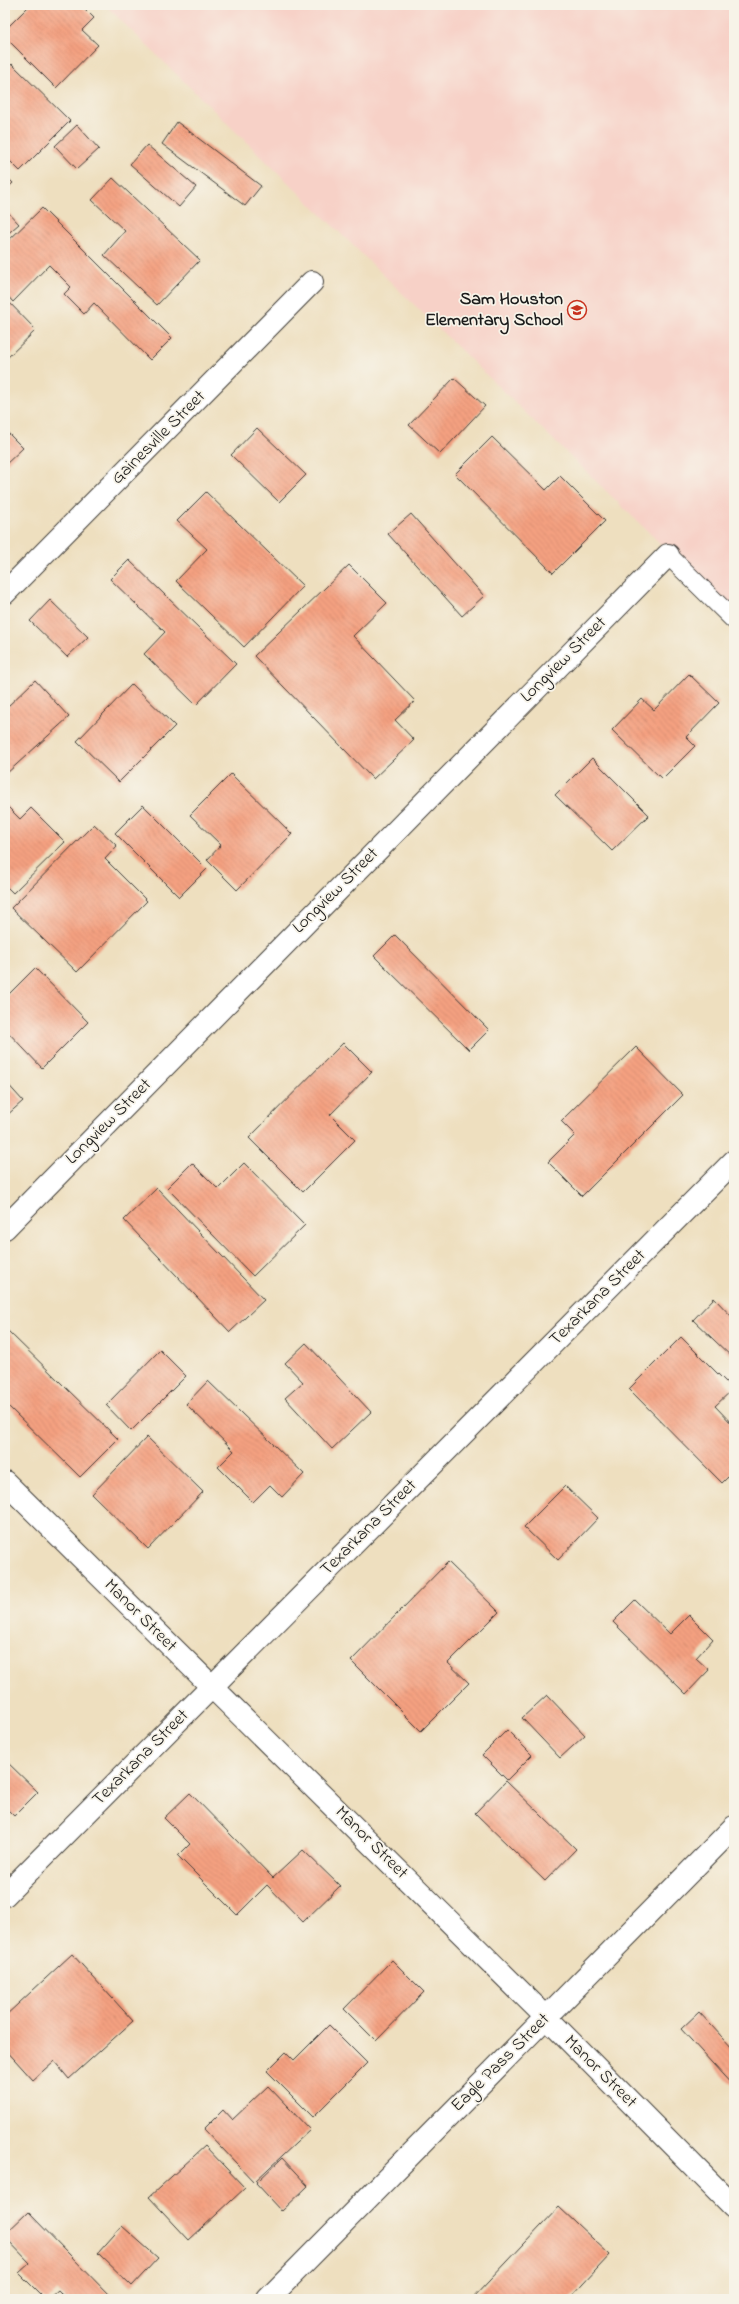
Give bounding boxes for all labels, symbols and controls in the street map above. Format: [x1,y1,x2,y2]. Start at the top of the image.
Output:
place label: Sam Houston Elementary School [425,287,563,335]
school or university icon: Sam Houston Elementary School [566,299,588,321]
street label: Gainesville Street [106,385,212,491]
street label: Longview Street [515,611,614,710]
street label: Longview Street [287,842,386,941]
street label: Longview Street [60,1073,159,1172]
street label: Texarkana Street [544,1244,652,1352]
street label: Texarkana Street [315,1474,423,1582]
street label: Manor Street [97,1573,183,1659]
street label: Texarkana Street [87,1704,195,1812]
street label: Manor Street [328,1800,414,1886]
street label: Eagle Pass Street [446,2008,557,2119]
street label: Manor Street [557,2029,643,2115]

